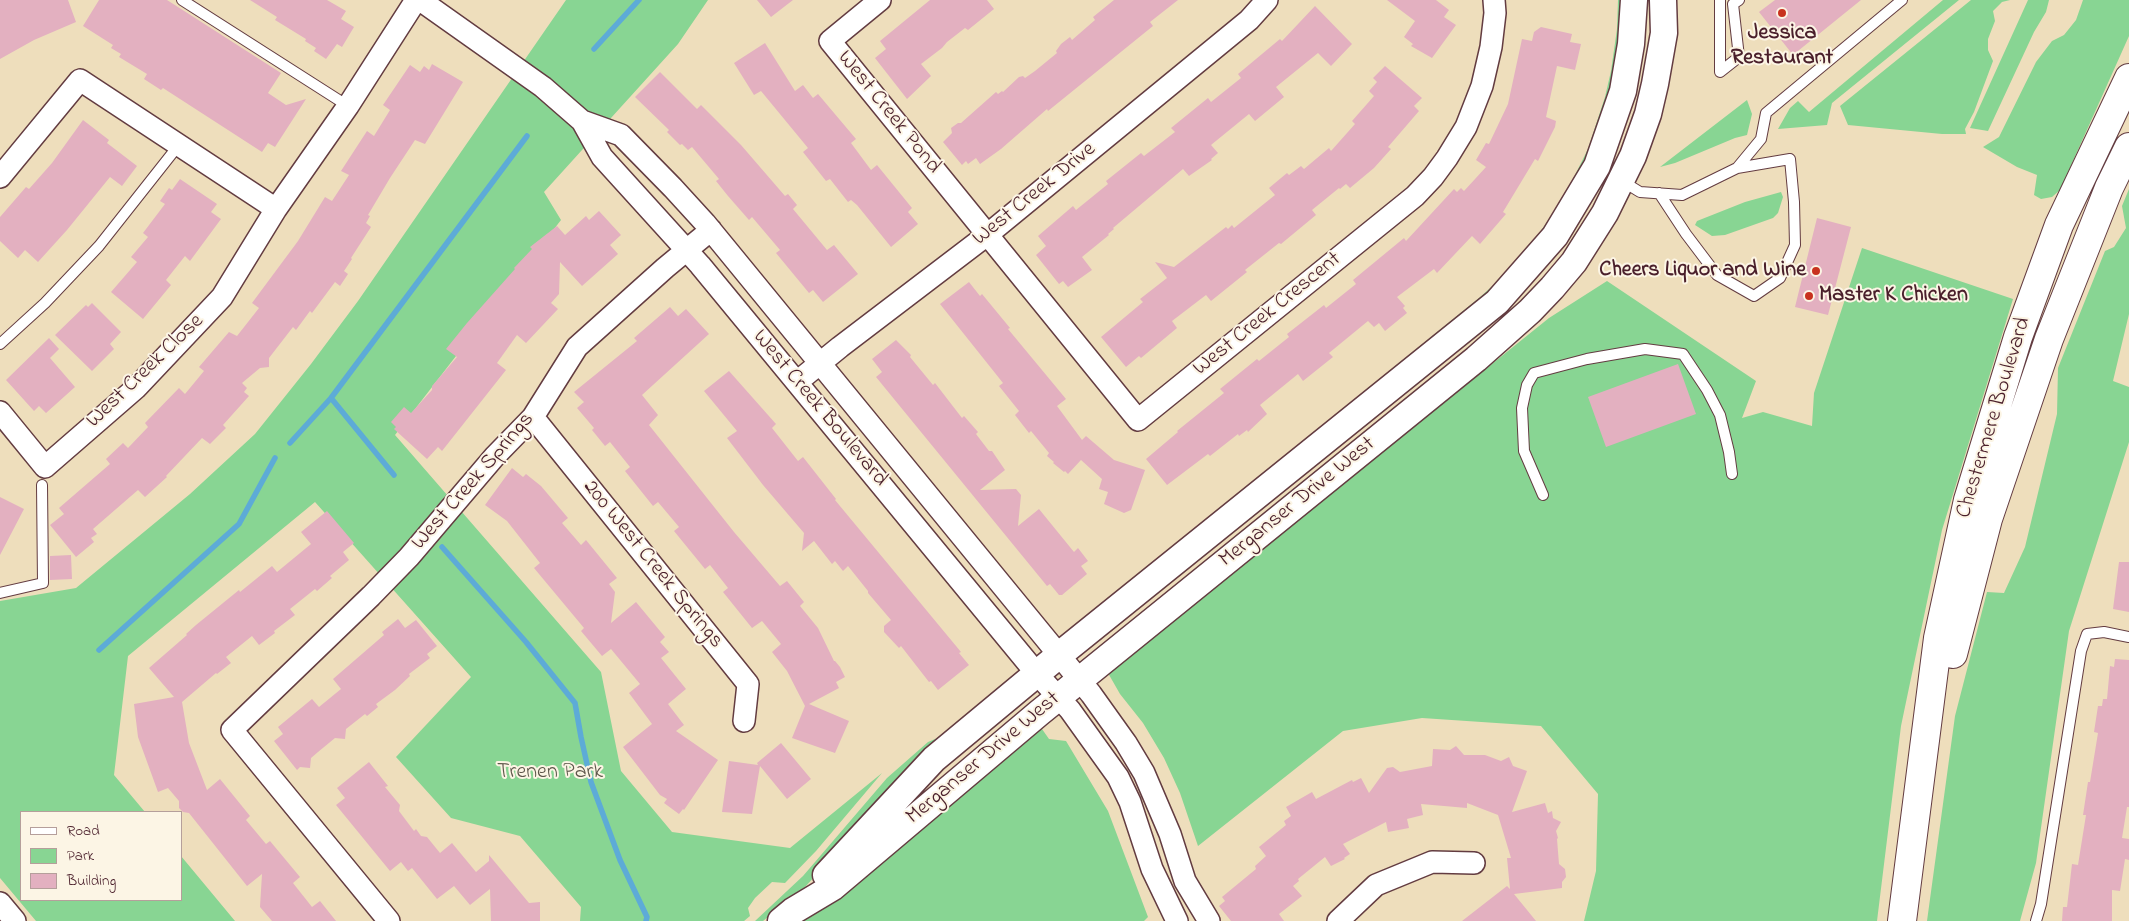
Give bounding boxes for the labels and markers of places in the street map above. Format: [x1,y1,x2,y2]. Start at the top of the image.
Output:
marker: Jessica Restaurant [1776,7,1788,19]
place label: Jessica Restaurant [1731,21,1833,72]
place label: Cheers Liquor and Wine [1599,258,1806,284]
marker: Cheers Liquor and Wine [1810,265,1822,277]
place label: Master K Chicken [1819,283,1968,309]
marker: Master K Chicken [1803,290,1815,302]

